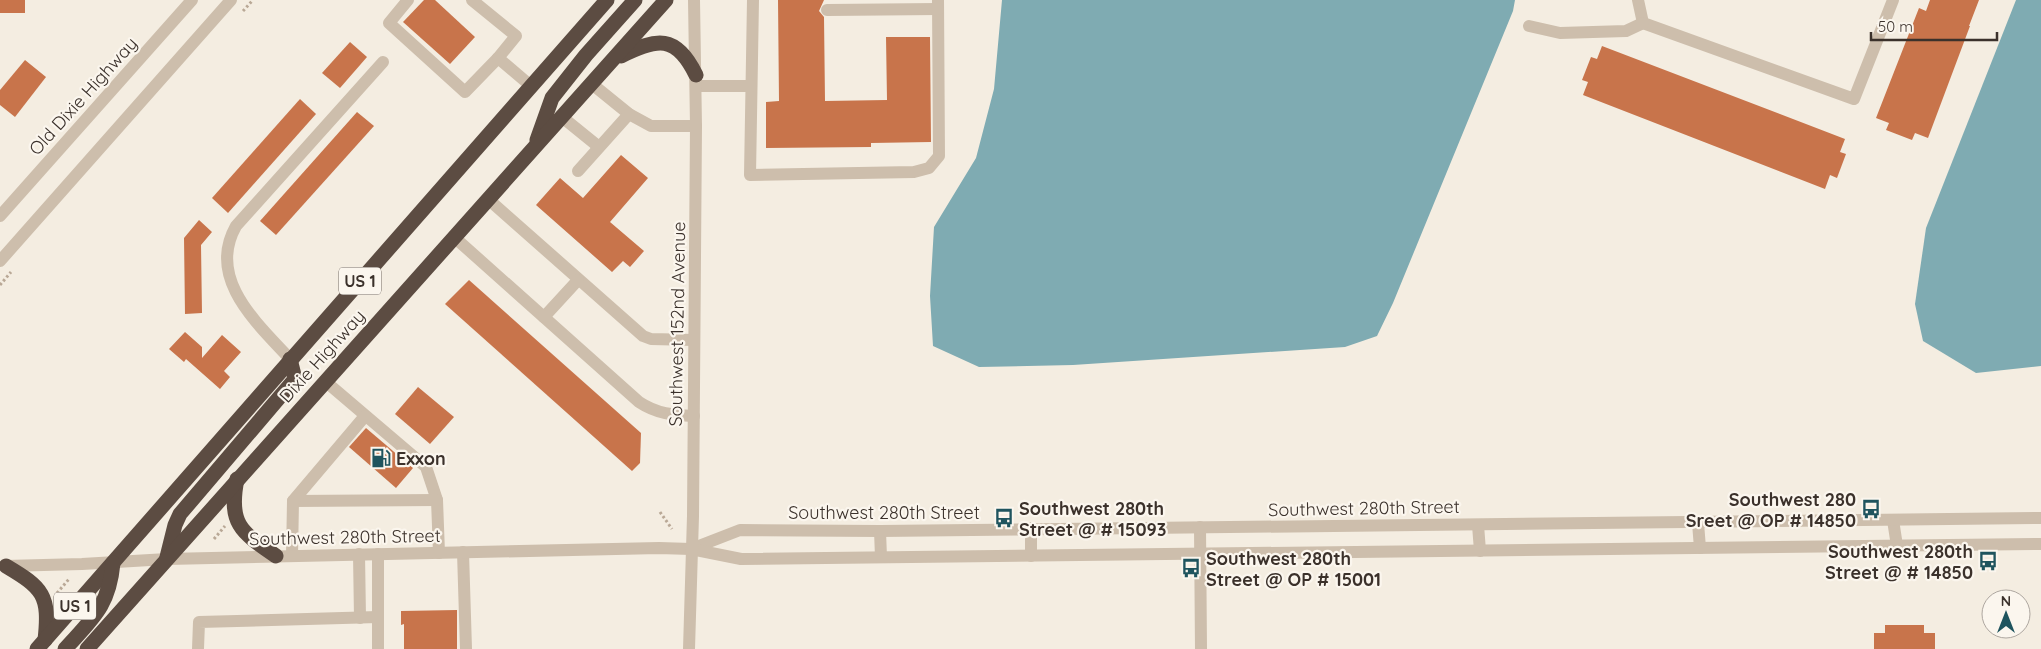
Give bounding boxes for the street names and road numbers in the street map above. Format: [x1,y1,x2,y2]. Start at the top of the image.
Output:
street label: Old Dixie Highway [24,32,142,160]
street label: Southwest 152nd Avenue [664,221,690,427]
road number: US 1 [339,268,381,294]
street label: Dixie Highway [274,305,370,407]
street label: Southwest 280th Street [1268,495,1460,521]
street label: Southwest 280th Street [788,501,980,524]
street label: Southwest 280th Street [249,524,441,550]
road number: US 1 [54,592,96,620]

